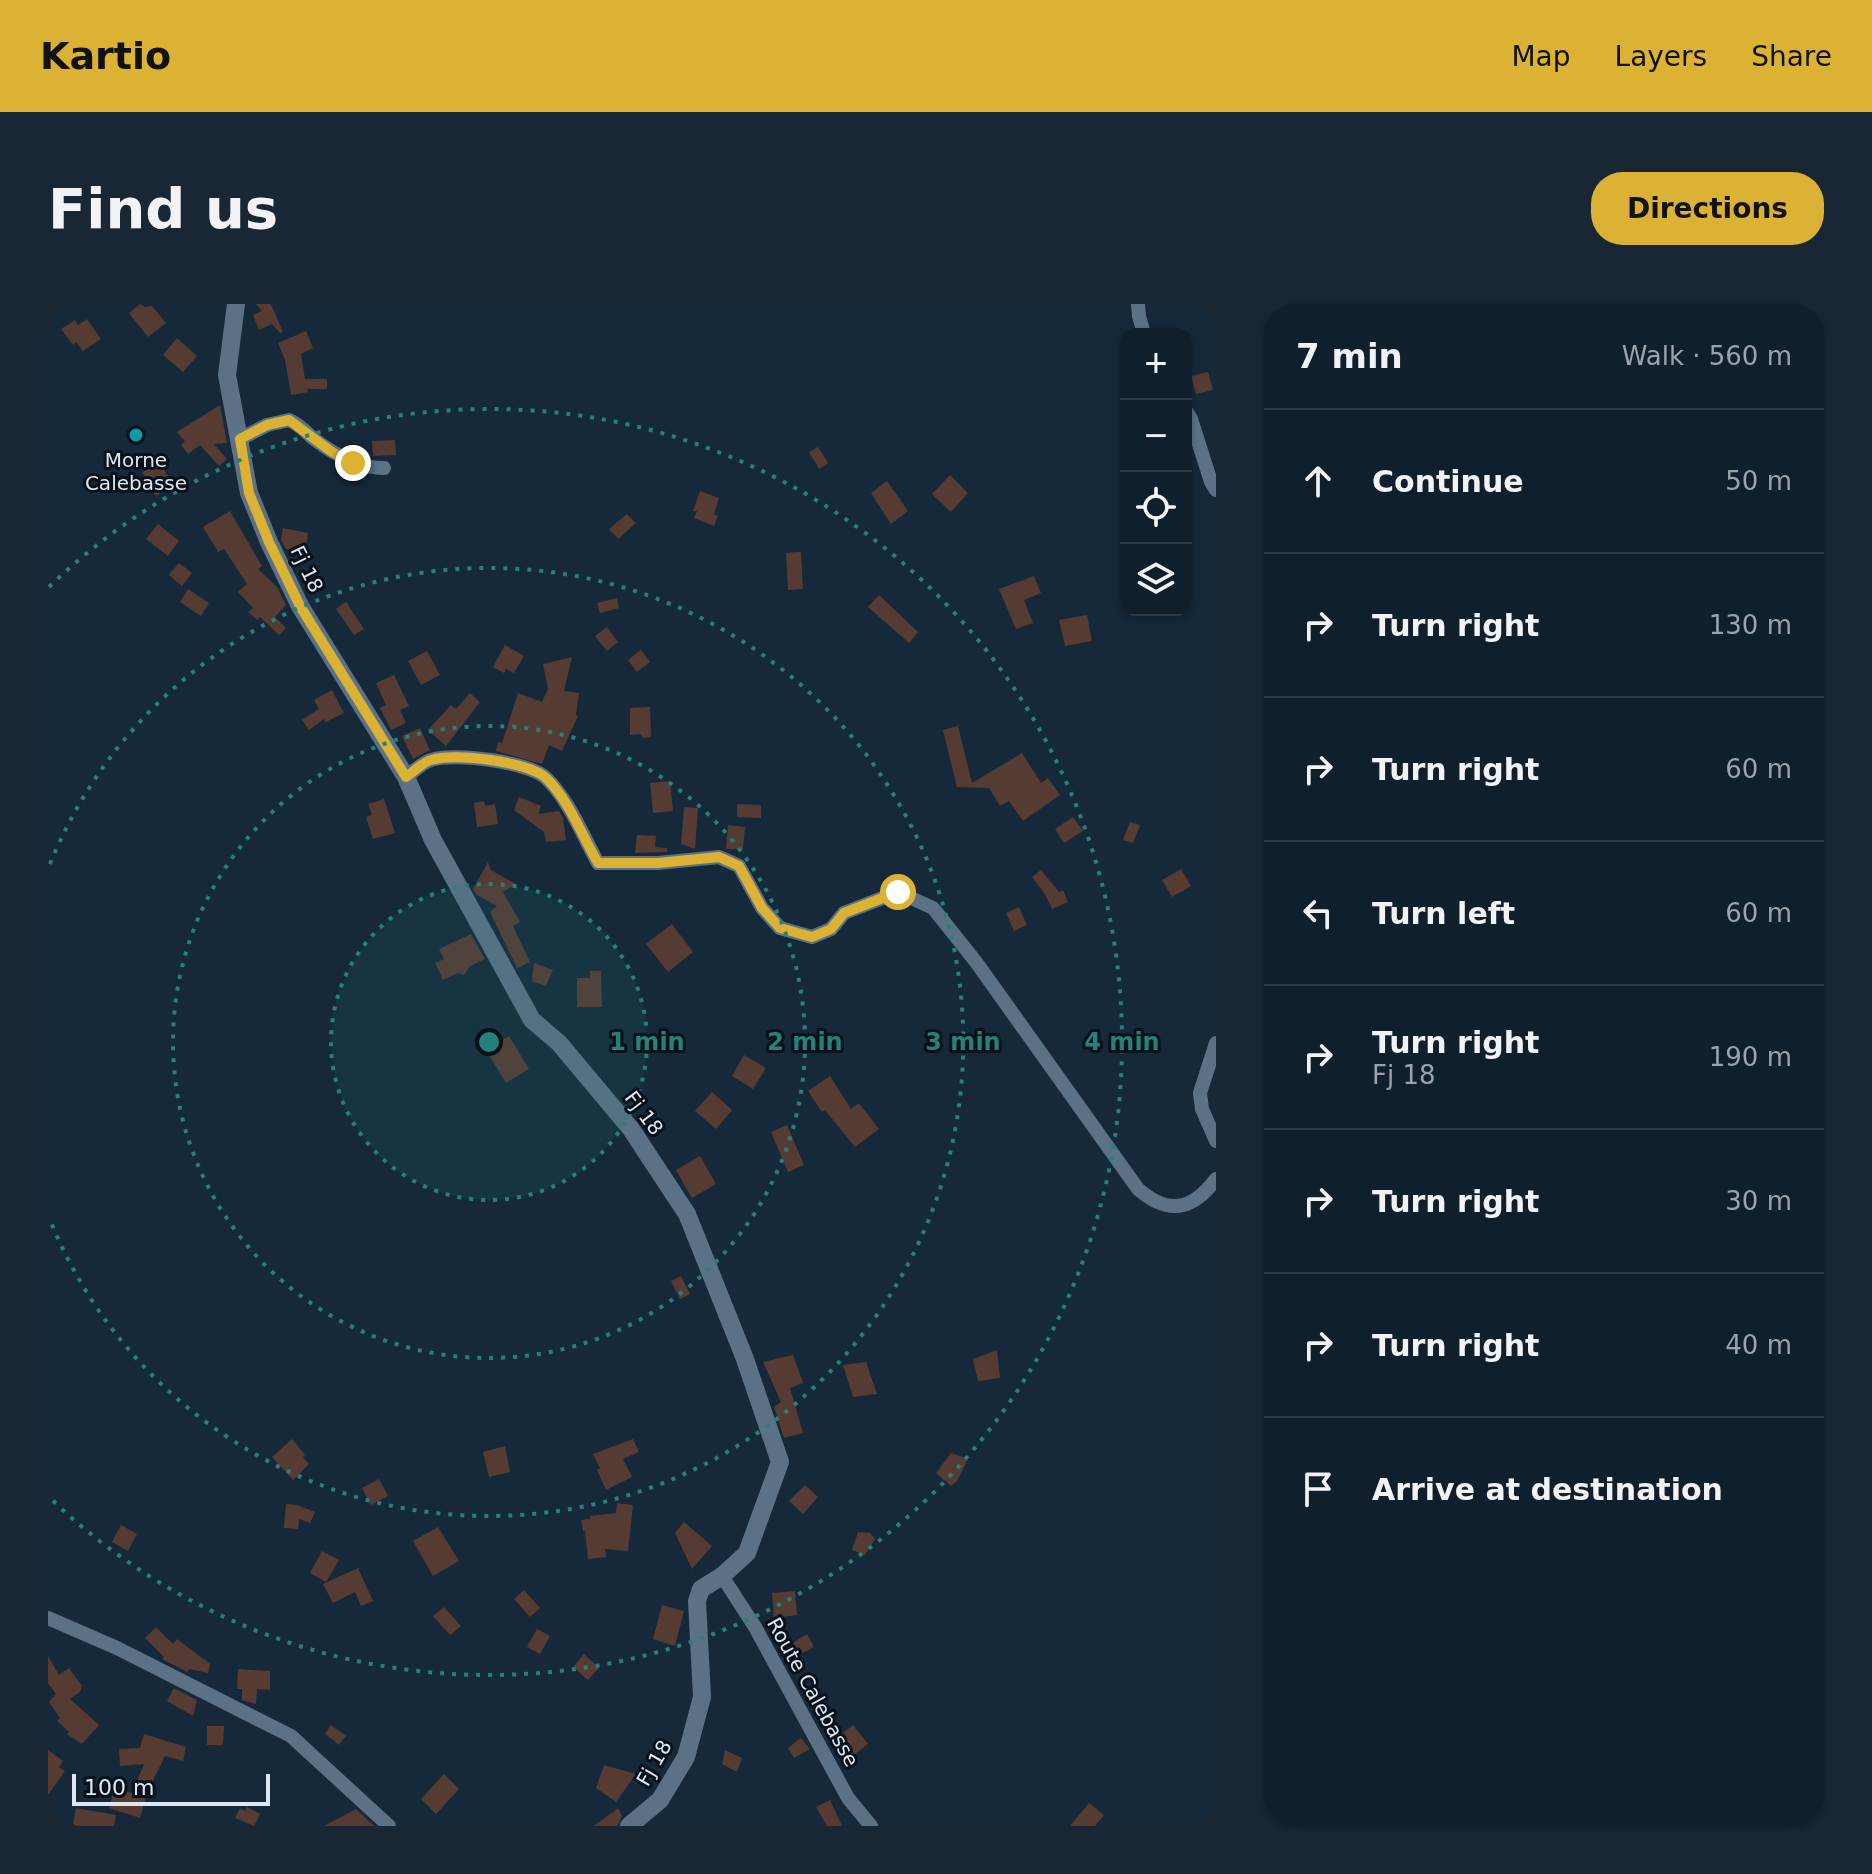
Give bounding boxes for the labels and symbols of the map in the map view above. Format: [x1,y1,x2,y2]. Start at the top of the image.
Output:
marker: Morne Calebasse [127,426,145,444]
route end [335,445,371,481]
place label: Morne Calebasse [85,448,187,495]
street label: Fj 18 [286,542,328,596]
route start [880,874,916,910]
centre of rings [475,1028,503,1056]
text: 1 min [609,1028,685,1056]
text: 2 min [767,1028,843,1056]
text: 3 min [925,1028,1001,1056]
text: 4 min [1084,1028,1160,1056]
street label: Fj 18 [620,1086,668,1140]
street label: Route Calebasse [762,1613,864,1771]
street label: Fj 18 [631,1736,677,1790]
scale bar [72,1770,270,1806]

